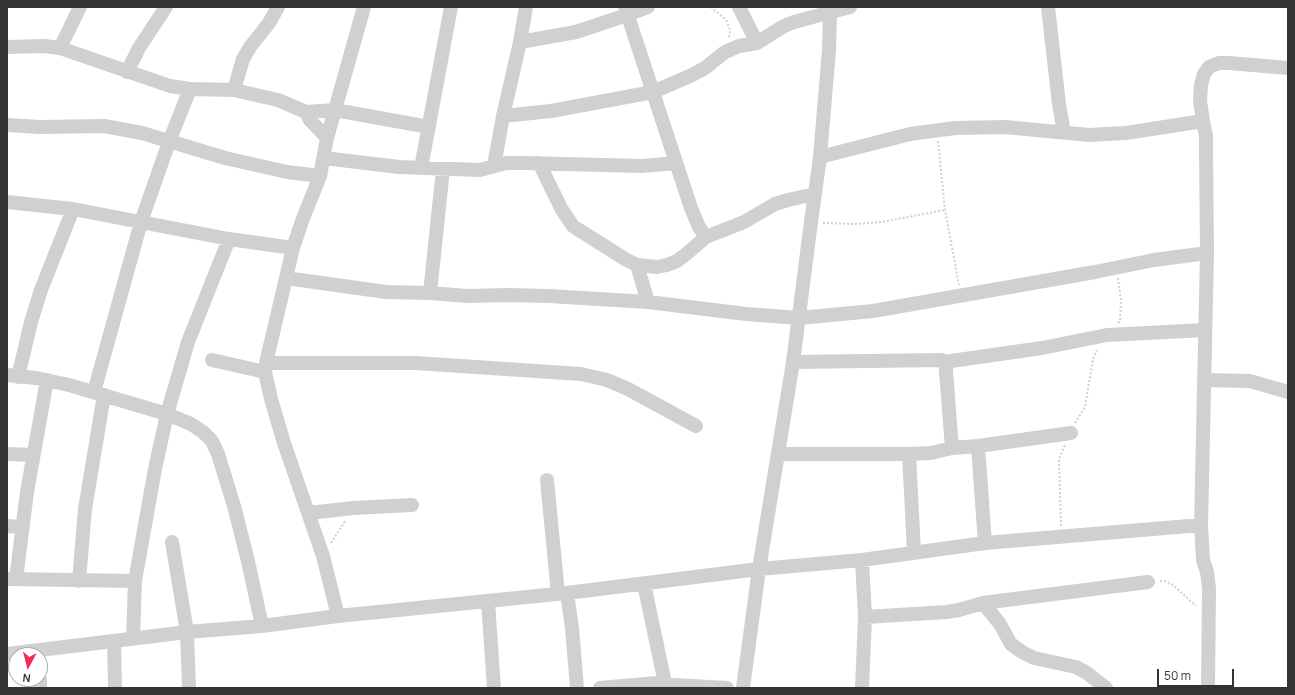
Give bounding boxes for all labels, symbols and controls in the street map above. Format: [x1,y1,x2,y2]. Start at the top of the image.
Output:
north arrow [8,647,48,687]
scale bar [1159,661,1236,687]
text: 50 m [1164,667,1191,684]
text: N [22,670,31,686]

